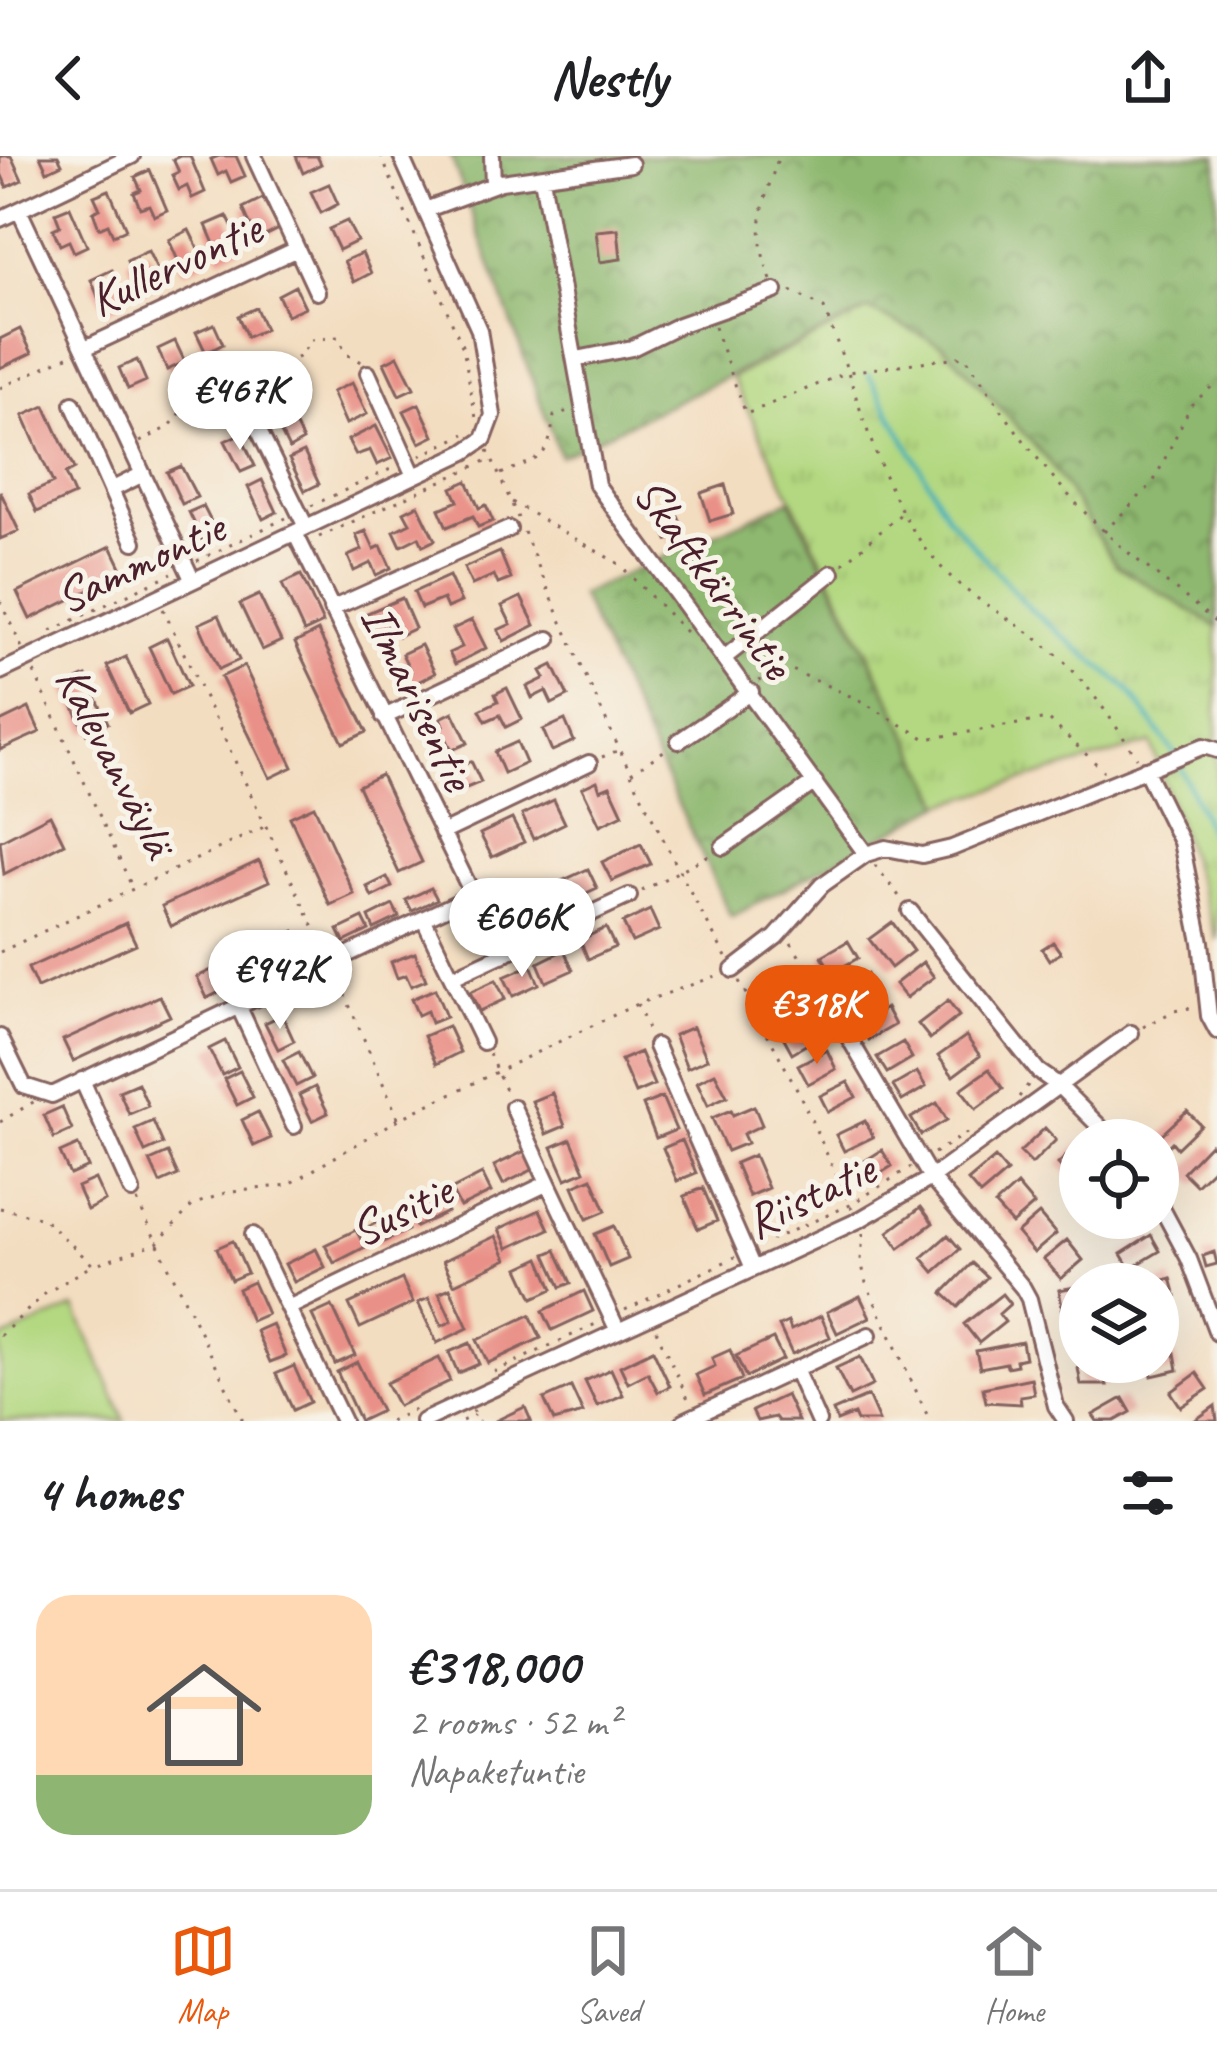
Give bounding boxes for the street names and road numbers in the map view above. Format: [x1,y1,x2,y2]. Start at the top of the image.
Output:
street label: Kullervontie [79,197,274,330]
street label: Skaftkärrintie [621,466,809,693]
street label: Sammontie [46,496,237,627]
street label: Ilmarisentie [347,594,490,803]
street label: Kalevanväylä [42,656,191,869]
street label: Riistatie [736,1137,887,1252]
street label: Susitie [340,1158,465,1260]

